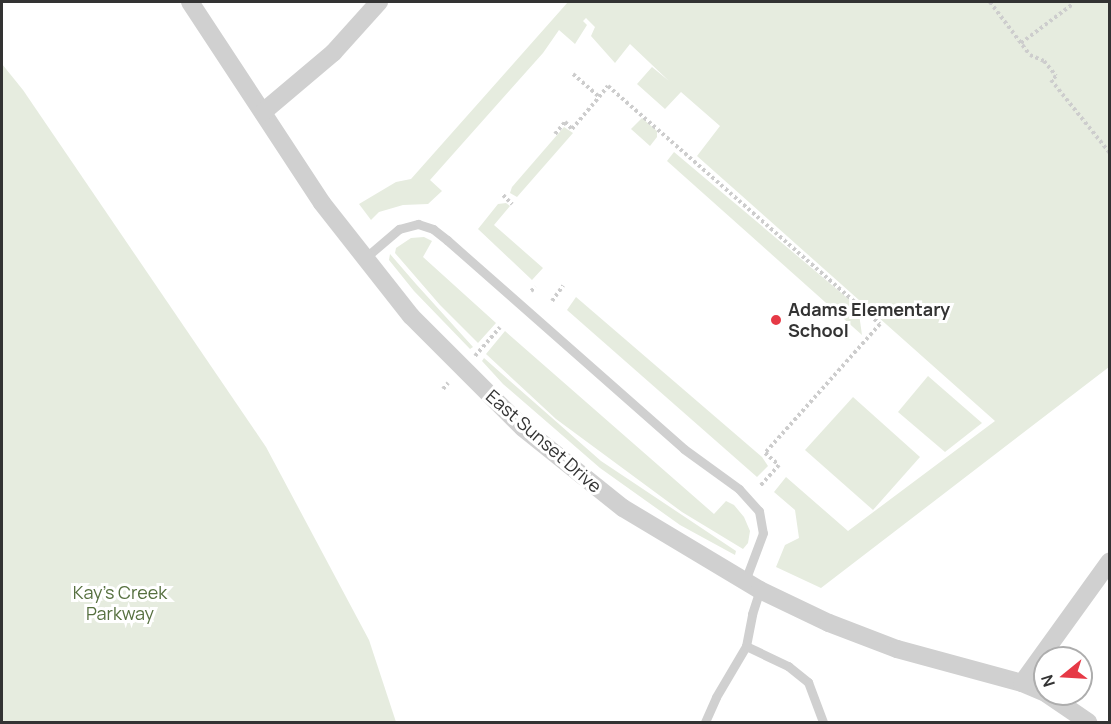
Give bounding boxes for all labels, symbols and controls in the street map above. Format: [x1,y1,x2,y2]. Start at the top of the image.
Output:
place label: Adams Elementary School [788,299,950,342]
marker: Adams Elementary School [769,313,783,327]
street label: East Sunset Drive [482,385,606,497]
park label: Kay's Creek Parkway [73,582,167,624]
north arrow [1033,646,1093,706]
text: N [1036,672,1060,690]

